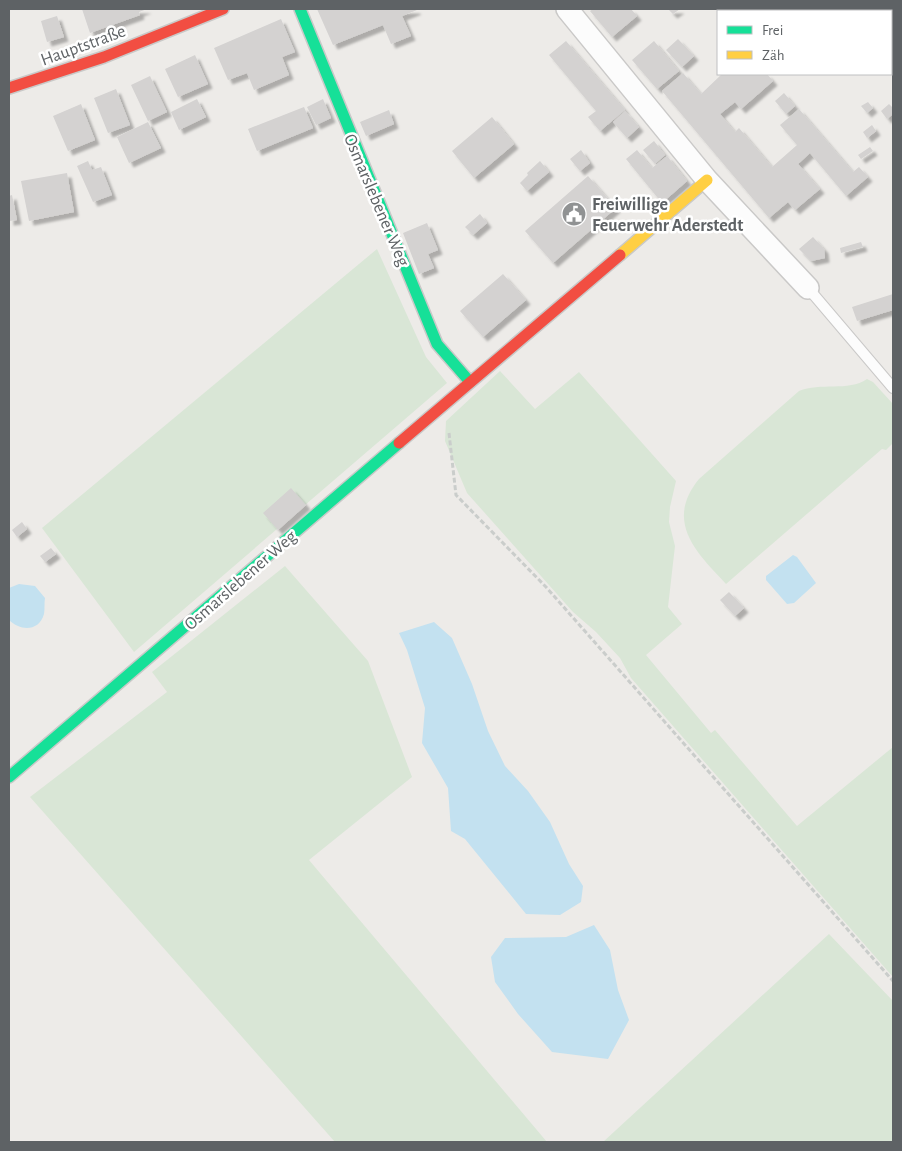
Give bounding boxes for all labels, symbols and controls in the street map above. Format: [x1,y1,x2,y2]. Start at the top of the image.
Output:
legend [717,10,892,75]
street label: Hauptstraße [38,22,128,70]
text: Frei [762,23,783,38]
text: Zäh [762,48,785,63]
street label: Osmarslebener Weg [340,132,412,269]
place label: Freiwillige Feuerwehr Aderstedt [592,196,743,235]
public building icon: Freiwillige Feuerwehr Aderstedt [561,201,587,227]
street label: Osmarslebener Weg [181,527,300,634]

